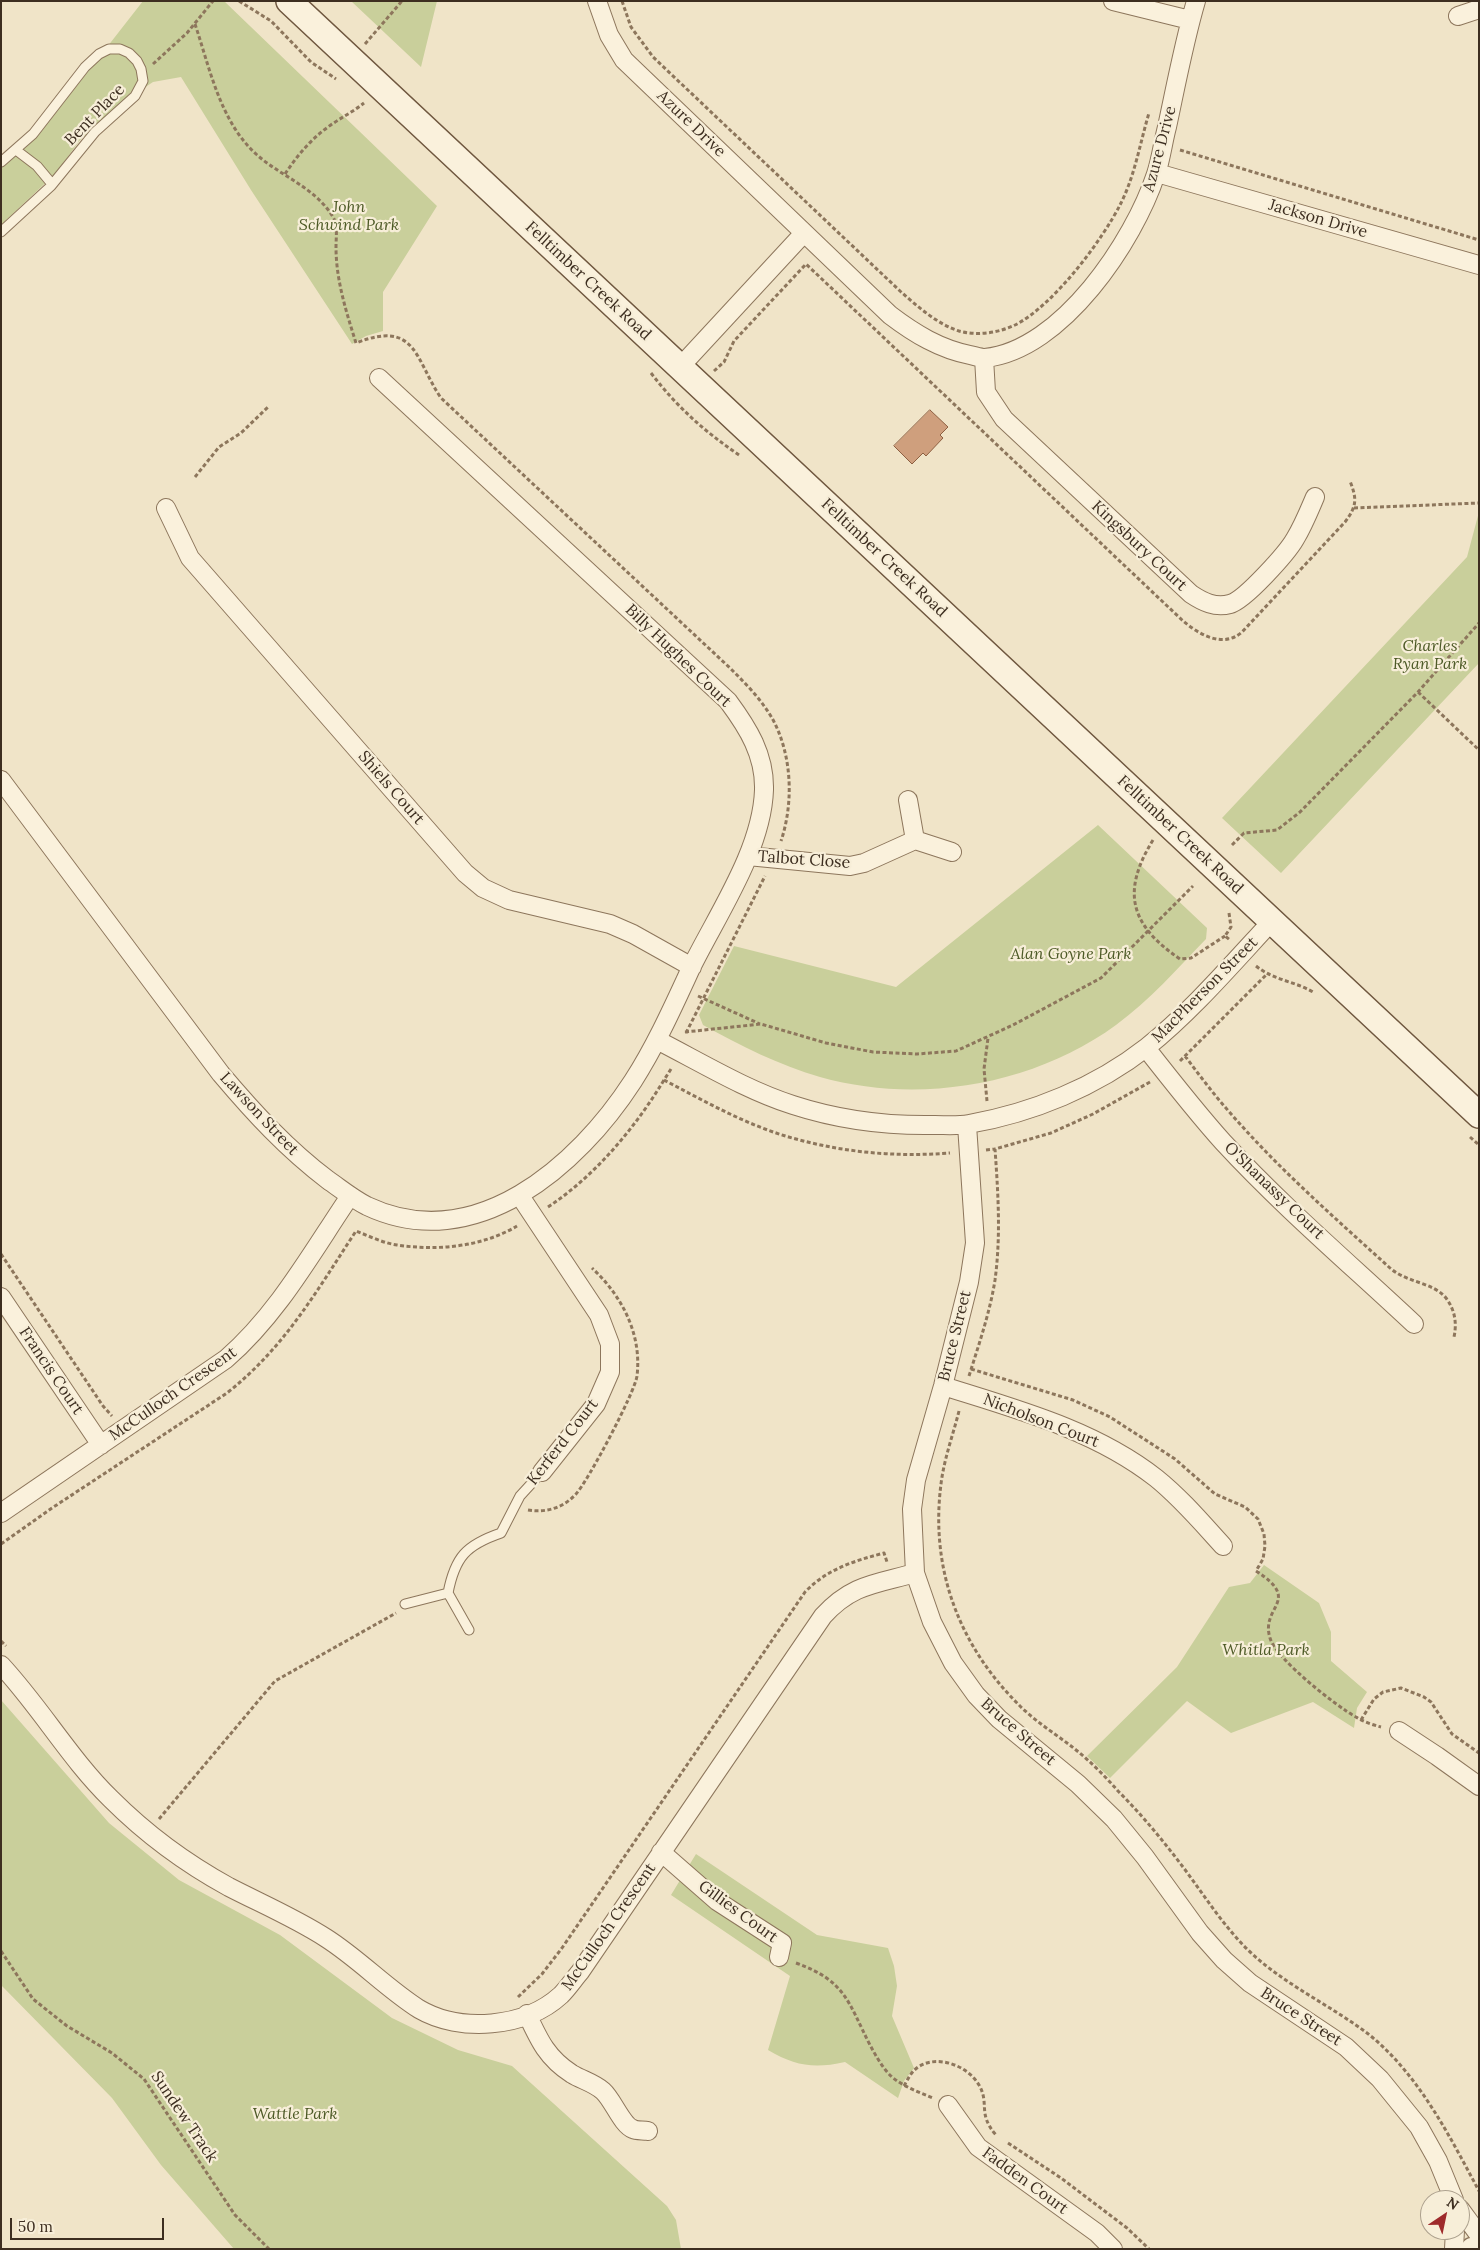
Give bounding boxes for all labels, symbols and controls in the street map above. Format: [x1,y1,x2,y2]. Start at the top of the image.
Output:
street label: Bent Place [61,80,129,150]
street label: Azure Drive [653,87,729,161]
street label: Azure Drive [1139,104,1181,194]
street label: Jackson Drive [1266,196,1370,242]
park label: John Schwind Park [299,197,399,235]
street label: Felltimber Creek Road [521,218,655,344]
street label: Felltimber Creek Road [817,495,951,621]
street label: Kingsbury Court [1087,497,1191,595]
street label: Billy Hughes Court [621,601,735,711]
park label: Charles Ryan Park [1393,636,1467,674]
street label: Shiels Court [354,747,428,829]
street label: Felltimber Creek Road [1113,772,1247,898]
street label: Talbot Close [757,847,851,873]
street label: MacPherson Street [1148,933,1262,1047]
park label: Alan Goyne Park [1010,944,1132,964]
street label: Lawson Street [216,1069,302,1159]
street label: O'Shanassy Court [1220,1138,1328,1244]
street label: Bruce Street [934,1289,976,1383]
street label: Francis Court [15,1324,87,1418]
street label: McCulloch Crescent [106,1343,240,1445]
street label: Nicholson Court [980,1390,1102,1452]
street label: Kerferd Court [523,1395,603,1489]
park label: Whitla Park [1222,1640,1310,1660]
street label: Bruce Street [977,1694,1059,1770]
street label: McCulloch Crescent [558,1860,660,1994]
street label: Gillies Court [695,1877,781,1947]
street label: Bruce Street [1257,1984,1345,2050]
street label: Sundew Track [147,2068,221,2166]
park label: Wattle Park [252,2104,338,2124]
street label: Fadden Court [978,2143,1072,2219]
north arrow [1420,2190,1470,2240]
text: N [1443,2193,1462,2214]
scale bar [12,2208,166,2240]
text: 50 m [18,2217,53,2236]

